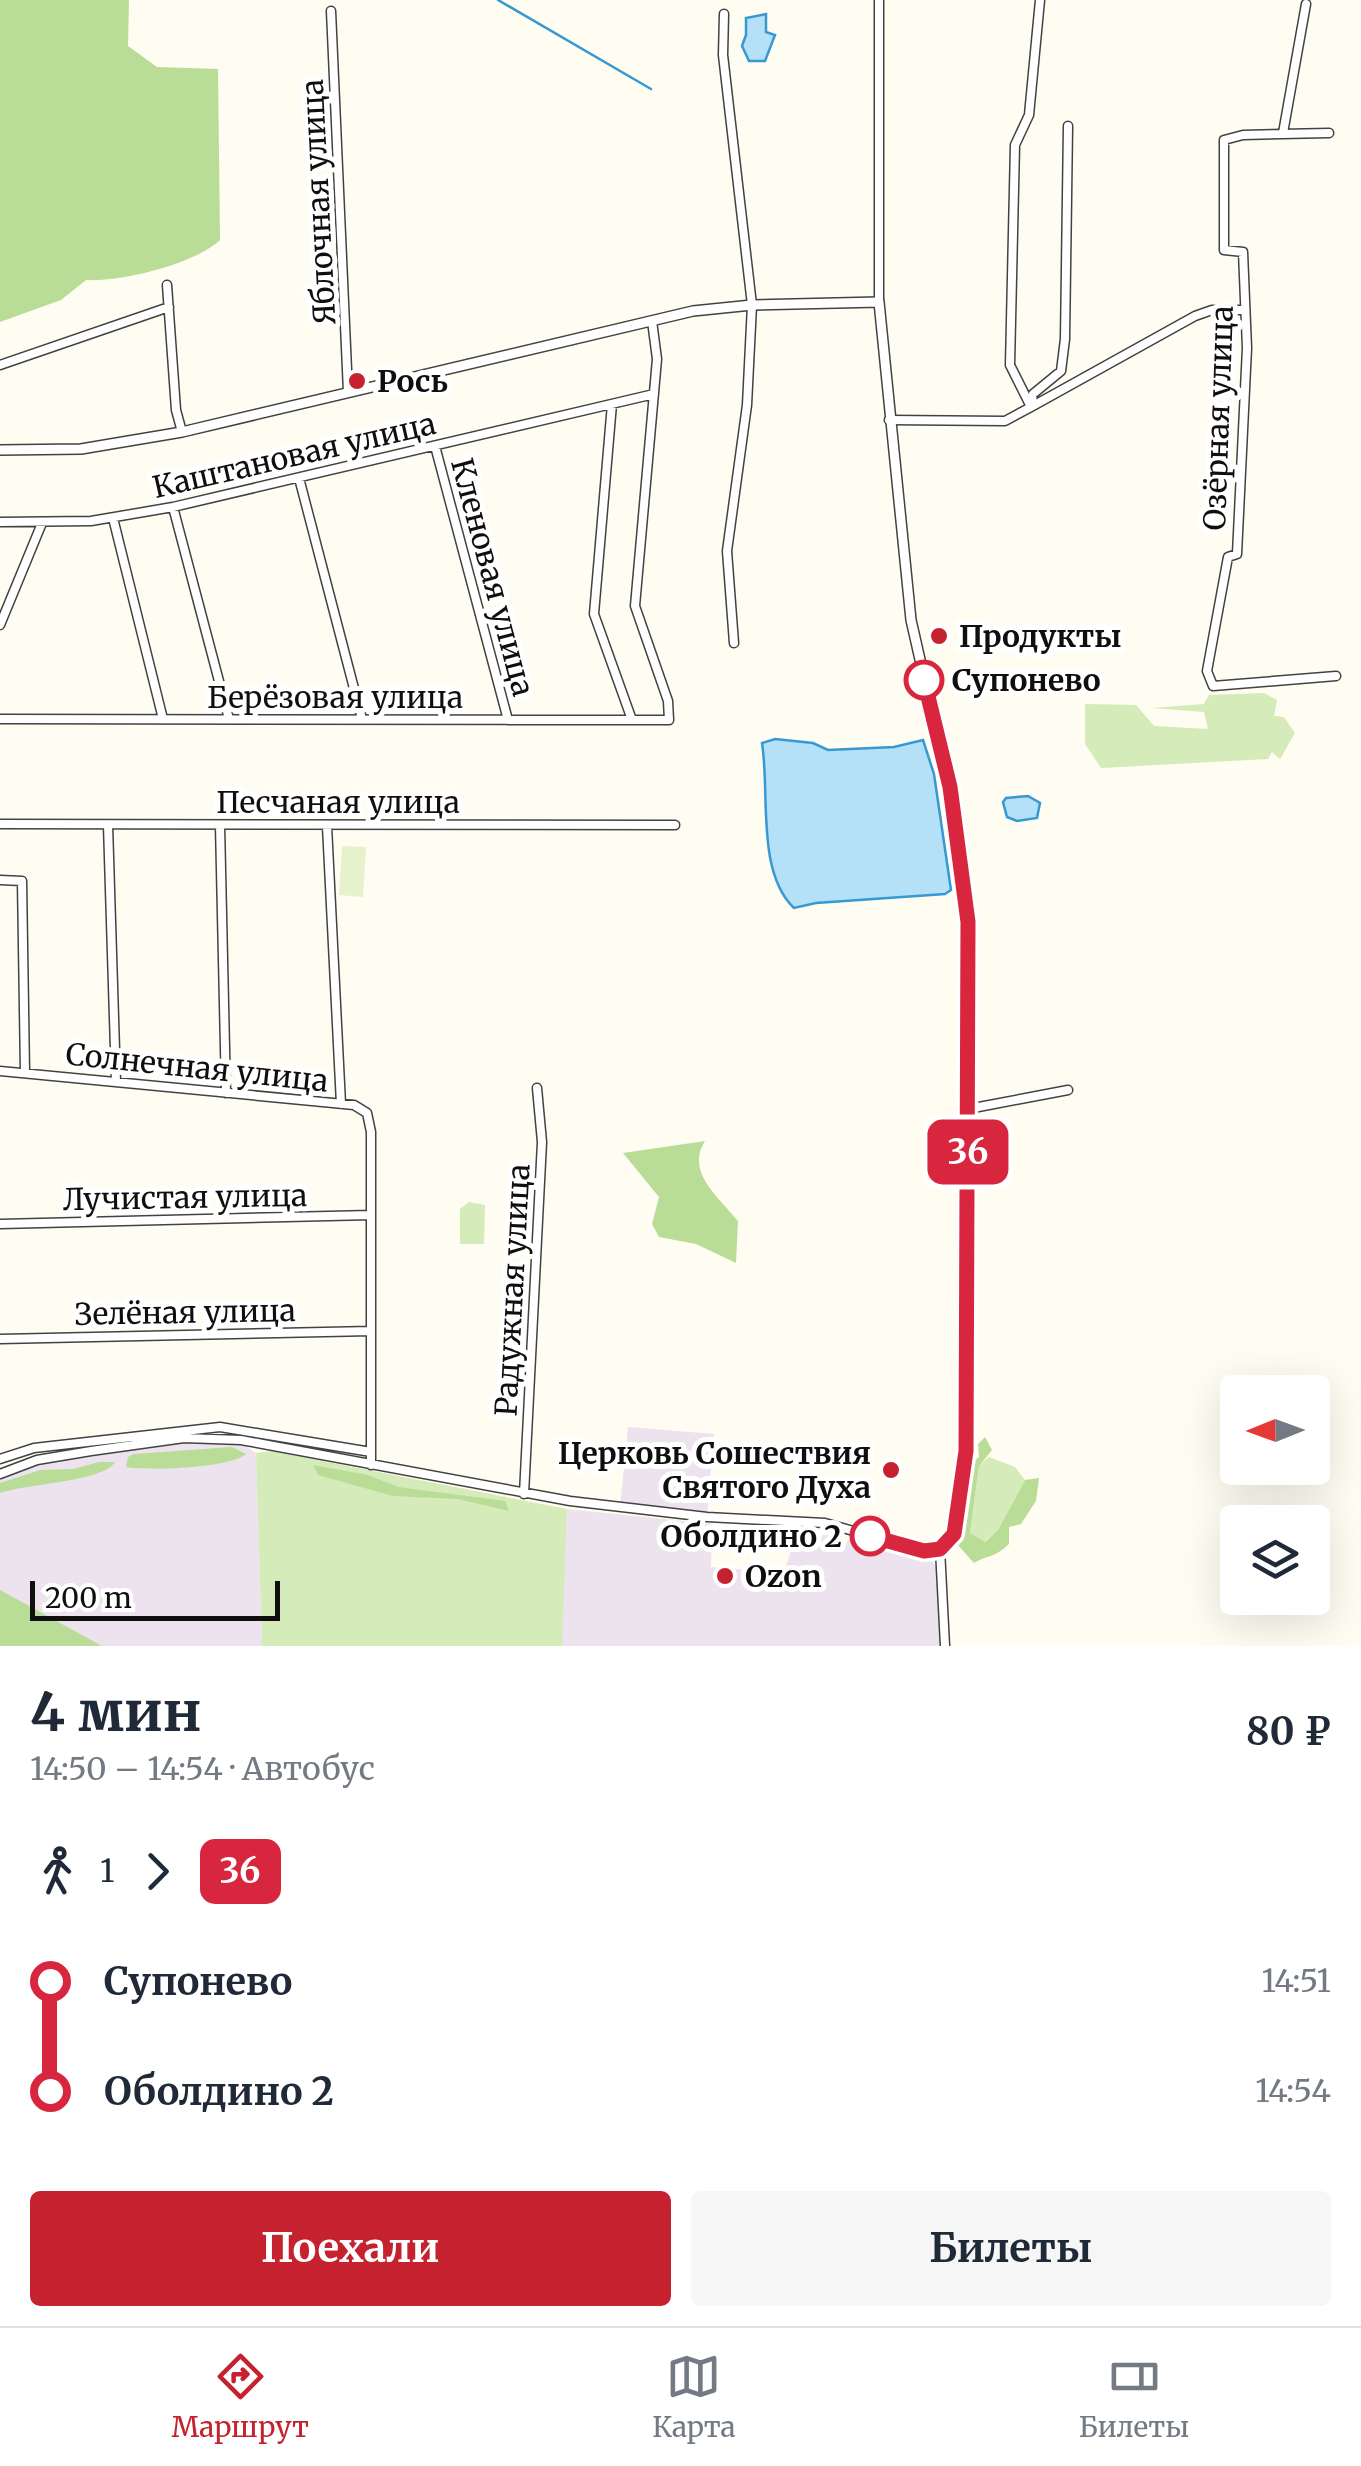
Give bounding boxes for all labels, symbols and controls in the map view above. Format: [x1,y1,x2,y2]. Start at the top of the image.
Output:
street label: Яблочная улица [293,78,343,326]
street label: Озёрная улица [1195,305,1241,531]
place label: Рось [377,362,448,400]
marker: Рось [346,370,368,392]
street label: Каштановая улица [149,404,439,506]
street label: Кленовая улица [443,454,543,700]
place label: Продукты [959,617,1122,655]
marker: Продукты [928,625,950,647]
marker: Супонево [905,661,943,699]
place label: Супонево [952,661,1101,699]
street label: Берёзовая улица [207,678,463,716]
street label: Песчаная улица [216,783,460,821]
street label: Солнечная улица [64,1034,330,1100]
line badge: 36 [923,1120,1013,1184]
text: 36 [947,1130,989,1174]
street label: Радужная улица [486,1163,538,1417]
street label: Лучистая улица [62,1176,308,1218]
street label: Зелёная улица [74,1291,296,1333]
north arrow [1220,1375,1330,1485]
map controls [1220,1375,1330,1615]
place label: Церковь Сошествия Святого Духа [558,1434,871,1506]
marker: Церковь Сошествия Святого Духа [880,1459,902,1481]
button: layers [1220,1505,1330,1615]
place label: Оболдино 2 [660,1517,842,1555]
marker: Оболдино 2 [851,1517,889,1555]
place label: Ozon [745,1557,822,1595]
marker: Ozon [714,1565,736,1587]
scale bar [30,1576,280,1620]
text: 200 m [45,1580,132,1616]
text: 4 мин [30,1677,201,1746]
text: 80 ₽ [1246,1708,1331,1755]
text: 14:50 – 14:54 · Автобус [30,1749,375,1789]
icon: walk [30,1844,85,1899]
icon: forward [130,1844,185,1899]
text: 36 [220,1849,261,1893]
text: 1 [100,1851,115,1891]
text: Супонево [104,1958,292,2005]
text: 14:51 [1262,1961,1331,2001]
text: Оболдино 2 [104,2068,334,2115]
text: 14:54 [1255,2071,1331,2111]
button: Поехали [30,2191,671,2306]
button: Билеты [691,2191,1331,2306]
tab: Маршрут [172,2349,309,2445]
tab: Карта [652,2349,736,2445]
tab: Билеты [1079,2349,1189,2445]

